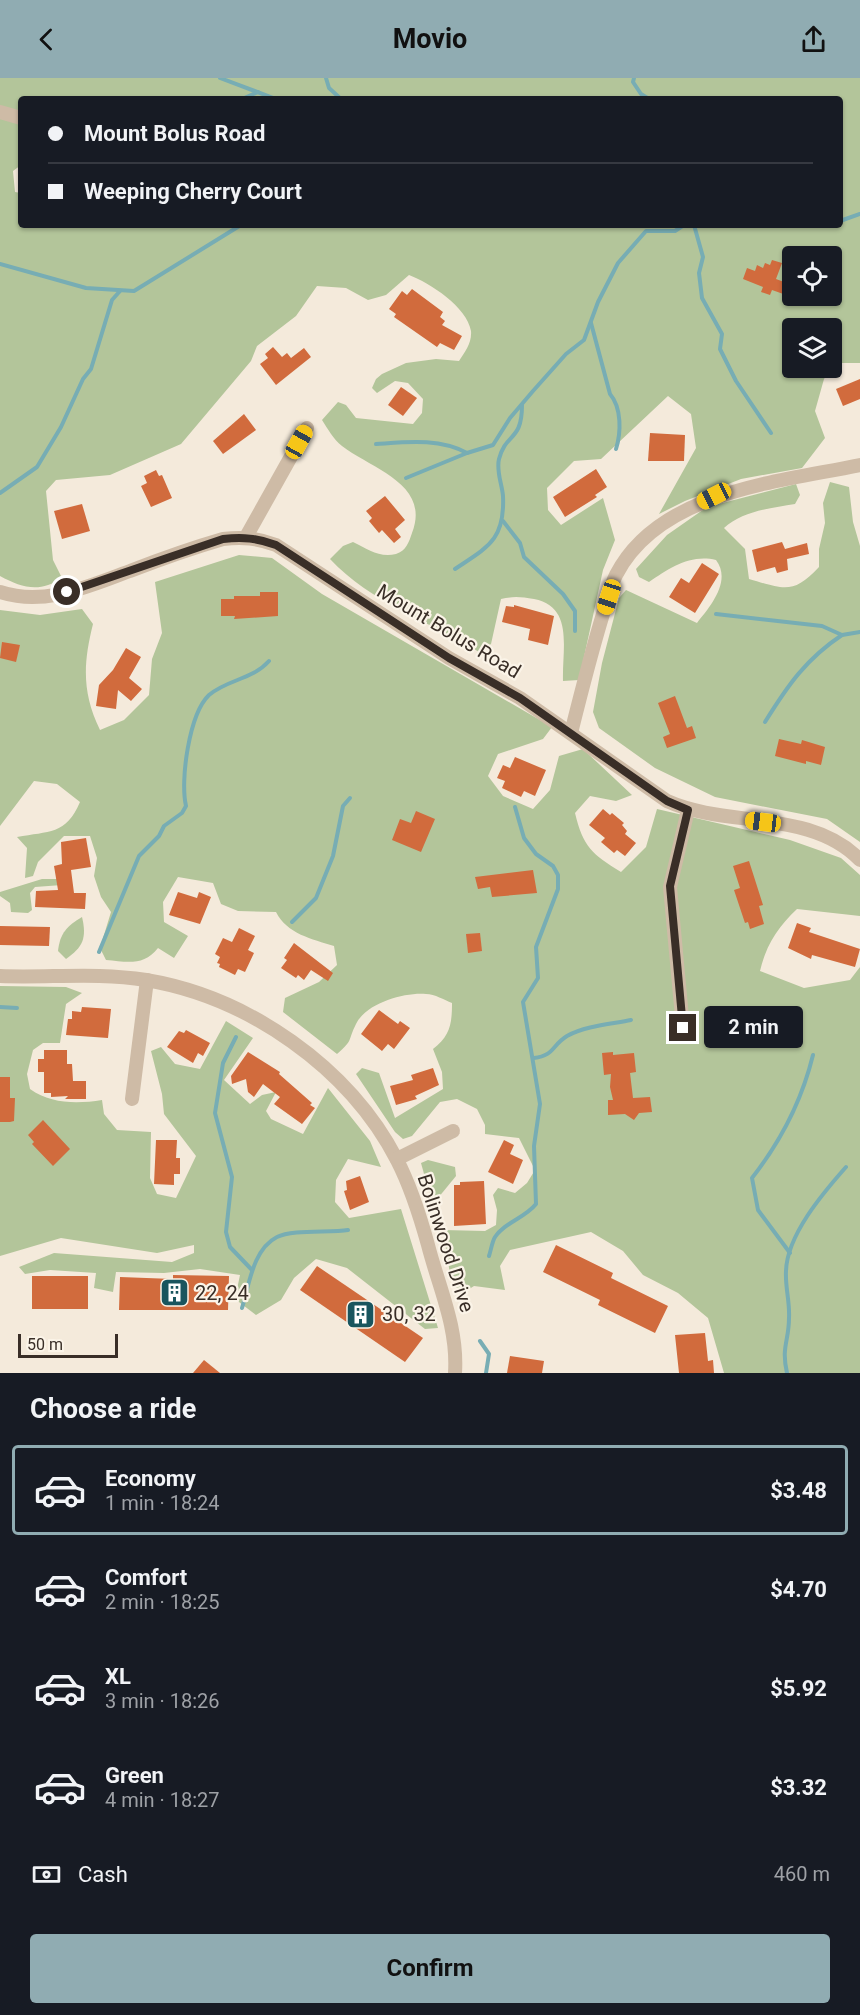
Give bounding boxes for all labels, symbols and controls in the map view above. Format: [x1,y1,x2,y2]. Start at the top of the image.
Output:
icon: back [30,23,63,56]
text: Movio [393,23,467,55]
icon: share [797,23,830,56]
text: Mount Bolus Road [84,121,265,146]
text: Weeping Cherry Court [84,179,302,204]
map controls [782,246,842,378]
button: locate [782,246,842,306]
button: layers [782,318,842,378]
car [282,422,316,462]
car [694,480,734,512]
car [595,577,623,617]
route start [53,578,80,605]
street label: Mount Bolus Road [373,579,525,683]
car [744,811,782,833]
callout: 2 min [704,1007,803,1049]
route end [669,1014,696,1041]
text: 2 min [728,1015,779,1039]
street label: Bolinwood Drive [412,1171,480,1315]
building icon: 22, 24 [158,1277,190,1309]
place label: 22, 24 [195,1281,249,1305]
building icon: 30, 32 [345,1298,377,1330]
place label: 30, 32 [382,1302,436,1326]
scale bar [18,1331,118,1358]
text: 50 m [27,1335,63,1354]
text: Choose a ride [30,1393,196,1425]
icon: car [33,1463,87,1517]
text: Economy [105,1466,196,1491]
text: $3.48 [770,1478,827,1503]
text: 1 min · 18:24 [105,1491,220,1515]
icon: car [33,1562,87,1616]
text: Comfort [105,1565,187,1590]
text: $4.70 [770,1577,827,1602]
text: 2 min · 18:25 [105,1590,220,1614]
icon: car [33,1661,87,1715]
text: XL [105,1664,131,1689]
text: $5.92 [770,1676,827,1701]
text: 3 min · 18:26 [105,1689,220,1713]
icon: car [33,1760,87,1814]
text: Green [105,1763,164,1788]
text: $3.32 [770,1775,827,1800]
text: 4 min · 18:27 [105,1788,220,1812]
icon: cash [30,1858,63,1891]
text: Cash [78,1862,128,1887]
text: 460 m [774,1862,830,1886]
button: Confirm [30,1934,830,2003]

